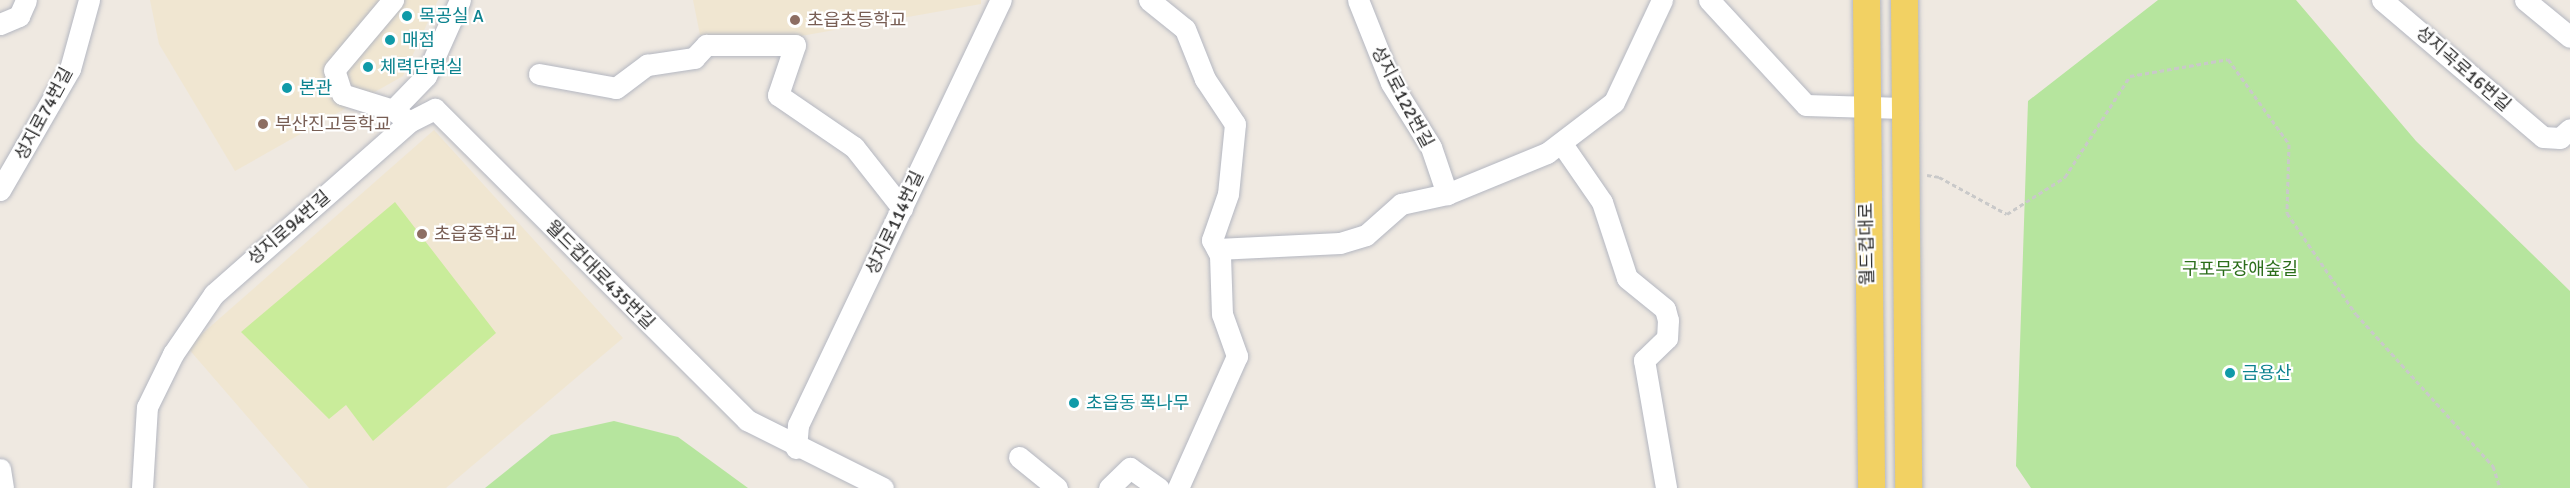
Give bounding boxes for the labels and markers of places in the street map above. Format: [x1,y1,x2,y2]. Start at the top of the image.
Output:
place label: 목공실 A [419,5,484,27]
marker: 목공실 A [400,9,414,23]
place label: 초읍초등학교 [807,9,906,31]
marker: 초읍초등학교 [788,13,802,27]
place label: 매점 [402,29,435,51]
marker: 매점 [383,33,397,47]
place label: 체력단련실 [380,56,463,78]
marker: 체력단련실 [361,60,375,74]
place label: 본관 [299,77,332,99]
marker: 본관 [280,81,294,95]
place label: 부산진고등학교 [275,113,391,135]
marker: 부산진고등학교 [256,117,270,131]
place label: 초읍중학교 [434,223,517,245]
marker: 초읍중학교 [415,227,429,241]
place label: 금용산 [2242,362,2292,384]
marker: 금용산 [2223,366,2237,380]
place label: 초읍동 폭나무 [1086,392,1189,414]
marker: 초읍동 폭나무 [1067,396,1081,410]

